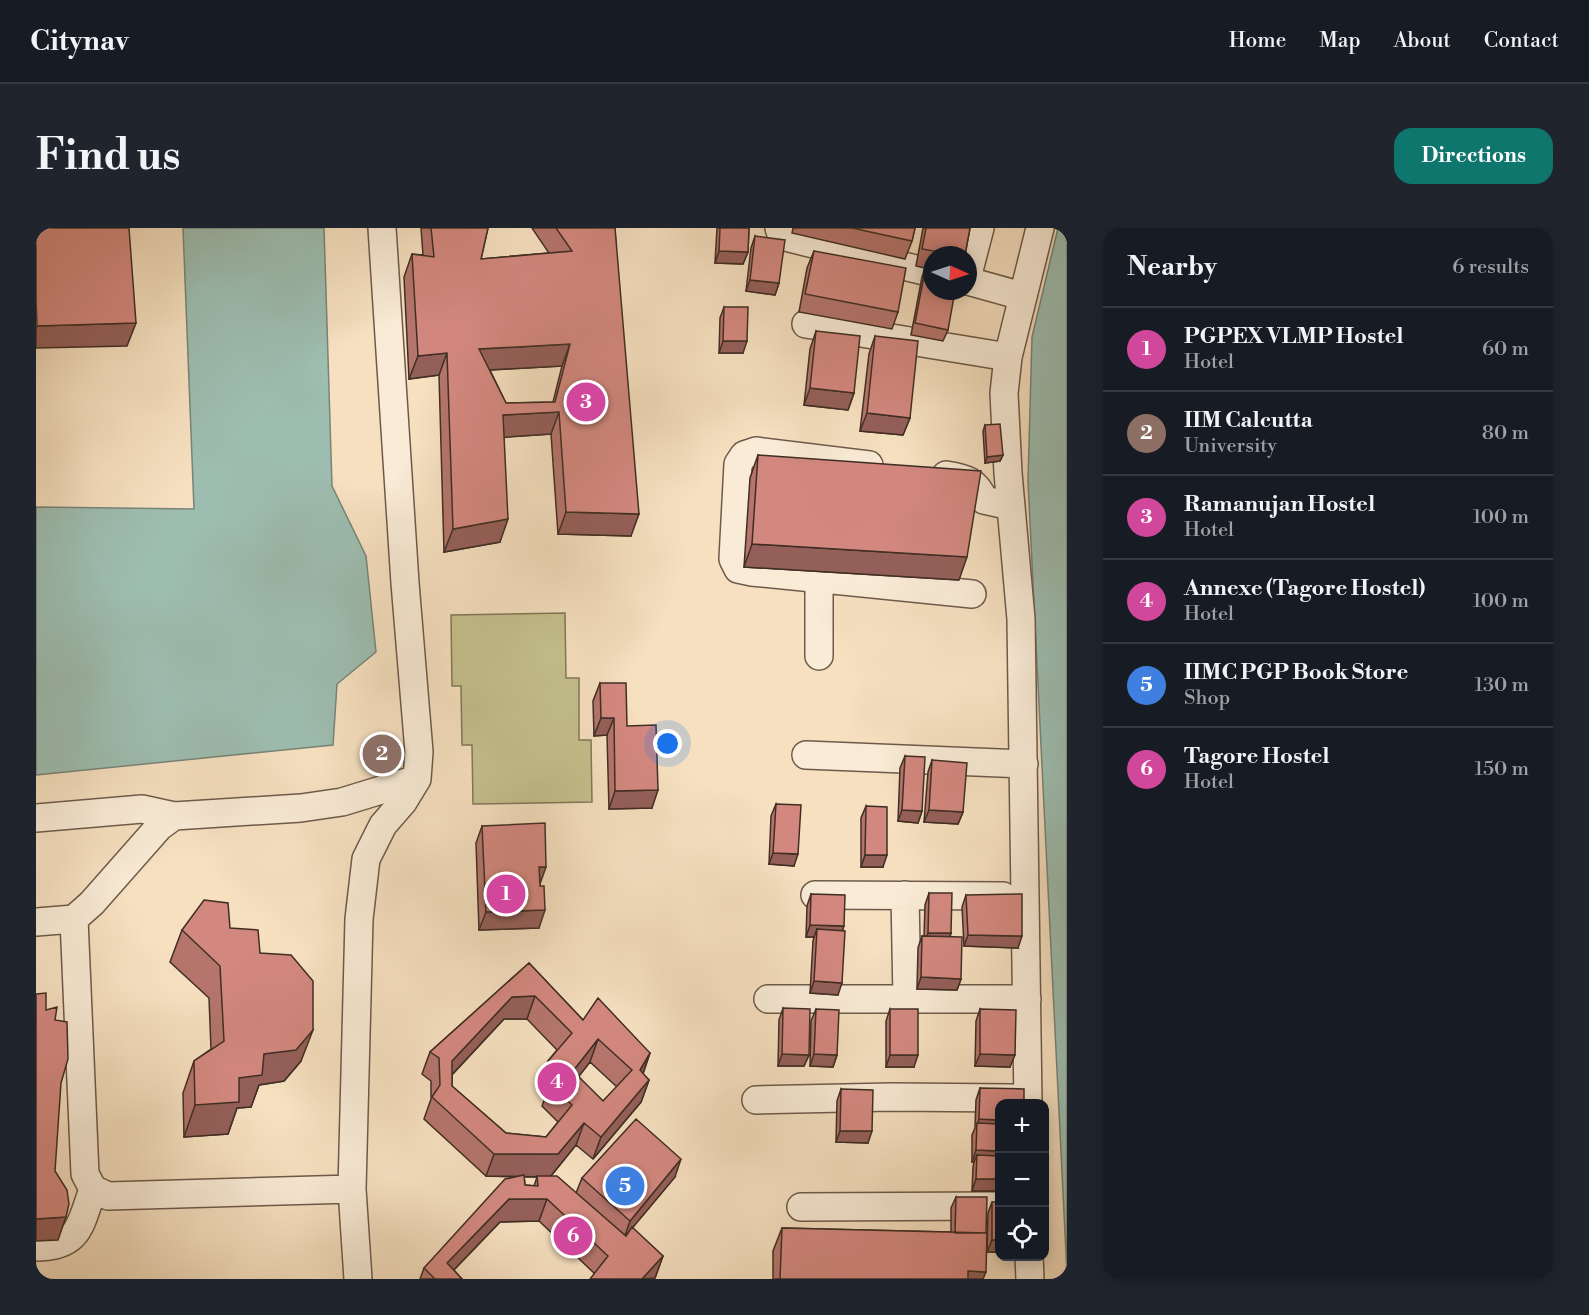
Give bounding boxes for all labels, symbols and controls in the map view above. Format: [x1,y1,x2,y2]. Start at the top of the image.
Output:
text: Citynav [30,24,129,59]
text: Home [1229,28,1286,54]
text: Map [1319,28,1361,54]
text: About [1394,28,1451,54]
text: Contact [1484,28,1559,54]
button: Directions [1394,128,1553,184]
text: Find us [36,130,180,183]
north arrow [923,246,977,300]
text: Nearby [1127,251,1217,283]
text: 6 results [1452,255,1529,280]
text: PGPEX VLMP Hostel [1184,323,1403,350]
text: 1 [1142,337,1151,362]
text: 60 m [1482,337,1529,362]
text: Hotel [1184,350,1234,375]
pin: 3 [566,380,606,424]
text: IIM Calcutta [1184,407,1313,434]
text: 2 [1140,421,1153,446]
text: 80 m [1482,421,1529,446]
text: University [1184,434,1277,459]
text: Ramanujan Hostel [1184,491,1375,518]
text: 3 [1140,505,1153,530]
text: 100 m [1473,505,1529,530]
text: Hotel [1184,518,1234,543]
text: Annexe (Tagore Hostel) [1184,575,1425,602]
text: 4 [1140,589,1153,614]
text: 100 m [1473,589,1529,614]
text: Hotel [1184,602,1234,627]
text: IIMC PGP Book Store [1184,659,1408,686]
text: 5 [1140,673,1153,698]
text: 130 m [1474,673,1529,698]
text: Shop [1184,686,1230,711]
your location [653,729,682,758]
pin: 2 [362,732,402,776]
text: Tagore Hostel [1184,743,1330,770]
text: 6 [1140,757,1153,782]
text: 150 m [1474,757,1529,782]
text: Hotel [1184,770,1234,795]
pin: 1 [486,872,526,916]
pin: 4 [538,1060,576,1104]
map controls [995,1099,1049,1261]
button: + [995,1099,1049,1153]
button: − [995,1153,1049,1207]
pin: 5 [606,1164,644,1208]
button: locate [995,1207,1049,1261]
pin: 6 [554,1214,592,1258]

